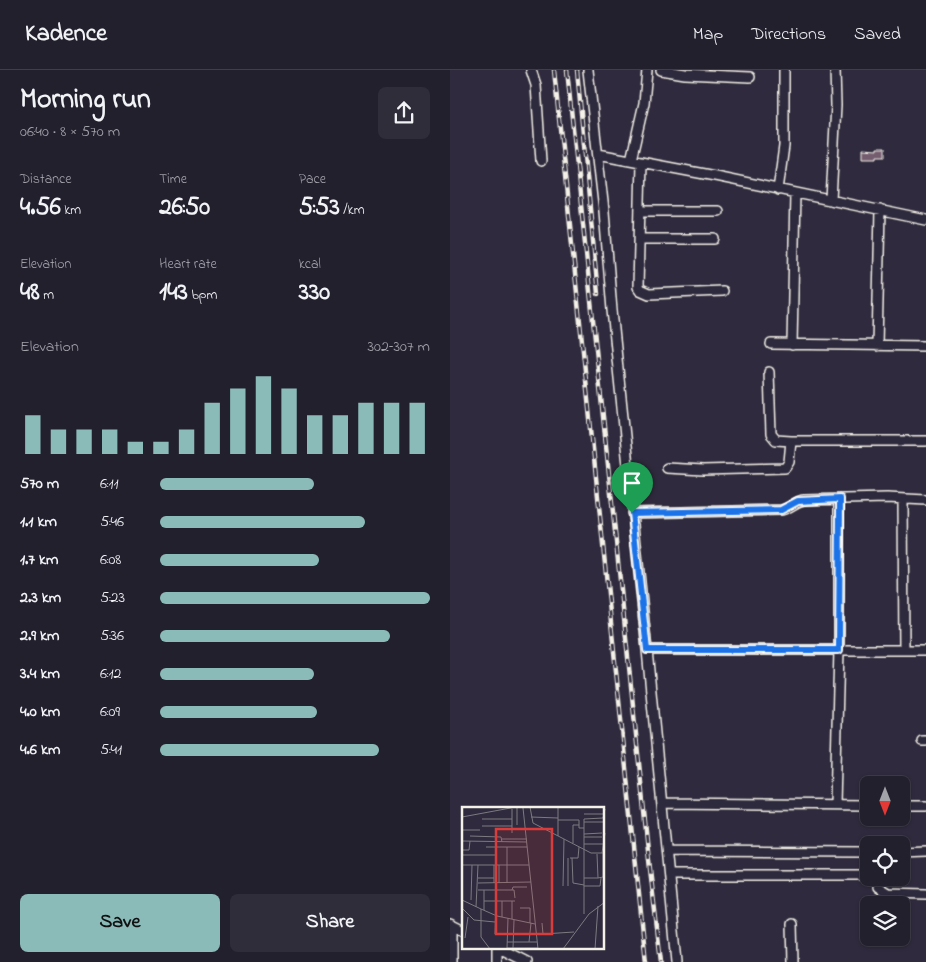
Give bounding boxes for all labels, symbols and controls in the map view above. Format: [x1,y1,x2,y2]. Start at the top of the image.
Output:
text: Kadence [25,17,107,52]
text: Map [693,22,723,48]
text: Directions [751,22,826,48]
text: Saved [854,22,901,48]
text: Morning run [20,80,151,121]
button: share [378,87,430,139]
text: 06:40 · 8 × 570 m [20,120,120,144]
text: Distance [20,169,72,190]
text: Time [159,169,187,190]
text: Pace [299,169,326,190]
text: 4.56 [20,190,61,226]
text: 26:50 [159,190,210,226]
text: 5:53 [299,190,340,226]
text: km [61,200,81,221]
text: /km [340,200,365,221]
text: Elevation [20,254,71,275]
text: Heart rate [159,254,217,275]
text: kcal [299,254,321,275]
text: 48 [20,275,40,311]
text: 143 [159,275,188,311]
text: 330 [299,275,330,311]
text: m [40,285,54,306]
text: bpm [188,285,217,306]
text: Elevation [20,335,79,359]
text: 302–307 m [367,335,430,359]
pin [611,462,653,513]
icon: arrive [618,469,646,497]
text: 570 m [20,472,59,496]
text: 6:11 [100,472,119,496]
text: 1.1 km [20,510,57,534]
text: 5:46 [100,510,124,534]
text: 1.7 km [20,548,58,572]
text: 6:08 [100,548,121,572]
text: 2.3 km [20,586,61,610]
text: 5:23 [100,586,125,610]
text: 2.9 km [20,624,59,648]
text: 5:36 [100,624,124,648]
text: 3.4 km [20,662,60,686]
text: 6:12 [100,662,121,686]
text: 4.0 km [20,700,60,724]
text: 6:09 [100,700,120,724]
text: 4.6 km [20,738,60,762]
text: 5:41 [100,738,122,762]
north arrow [860,776,910,826]
map controls [860,776,910,946]
inset map [462,807,605,950]
button: locate [860,836,910,886]
button: Save [20,894,220,952]
button: Share [230,894,430,952]
button: layers [860,896,910,946]

